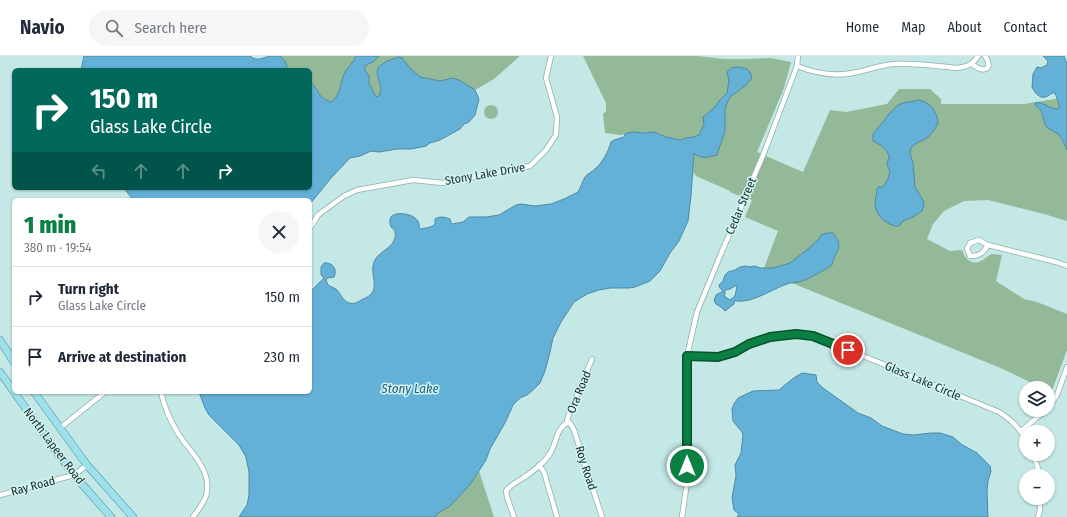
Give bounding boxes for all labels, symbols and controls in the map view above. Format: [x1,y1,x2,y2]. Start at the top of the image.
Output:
search box [89,10,369,46]
text: Navio [20,16,65,39]
icon: search [103,17,125,39]
text: Search here [135,19,207,37]
text: Home [846,19,879,36]
text: Map [901,19,925,36]
text: About [947,19,982,36]
text: Contact [1004,19,1047,36]
text: 150 m [90,82,158,115]
icon: right [24,84,76,136]
text: Glass Lake Circle [90,116,212,138]
icon: left [88,160,110,182]
icon: ahead [130,160,152,182]
icon: ahead [172,160,194,182]
icon: right [214,160,236,182]
street label: Stony Lake Drive [444,160,526,188]
street label: Cedar Street [723,175,759,237]
text: 1 min [24,211,76,239]
button: close [258,211,300,253]
text: 380 m · 19:54 [24,240,92,255]
text: Turn right [58,280,119,298]
icon: right [24,286,46,308]
text: 150 m [264,288,300,306]
text: Glass Lake Circle [58,298,146,313]
pin [831,333,865,367]
icon: arrive [837,339,859,361]
icon: arrive [24,346,46,368]
text: Arrive at destination [58,348,186,366]
text: 230 m [264,348,300,366]
street label: Glass Lake Circle [883,359,963,403]
street label: Ora Road [564,369,594,415]
water label: Stony Lake [380,381,439,396]
map controls [1019,381,1055,505]
button: layers [1019,381,1055,417]
street label: North Lapeer Road [21,405,87,487]
button: + [1019,425,1055,461]
street label: Roy Road [572,444,600,492]
position arrow [666,445,708,487]
button: − [1019,469,1055,505]
street label: Ray Road [9,473,57,499]

